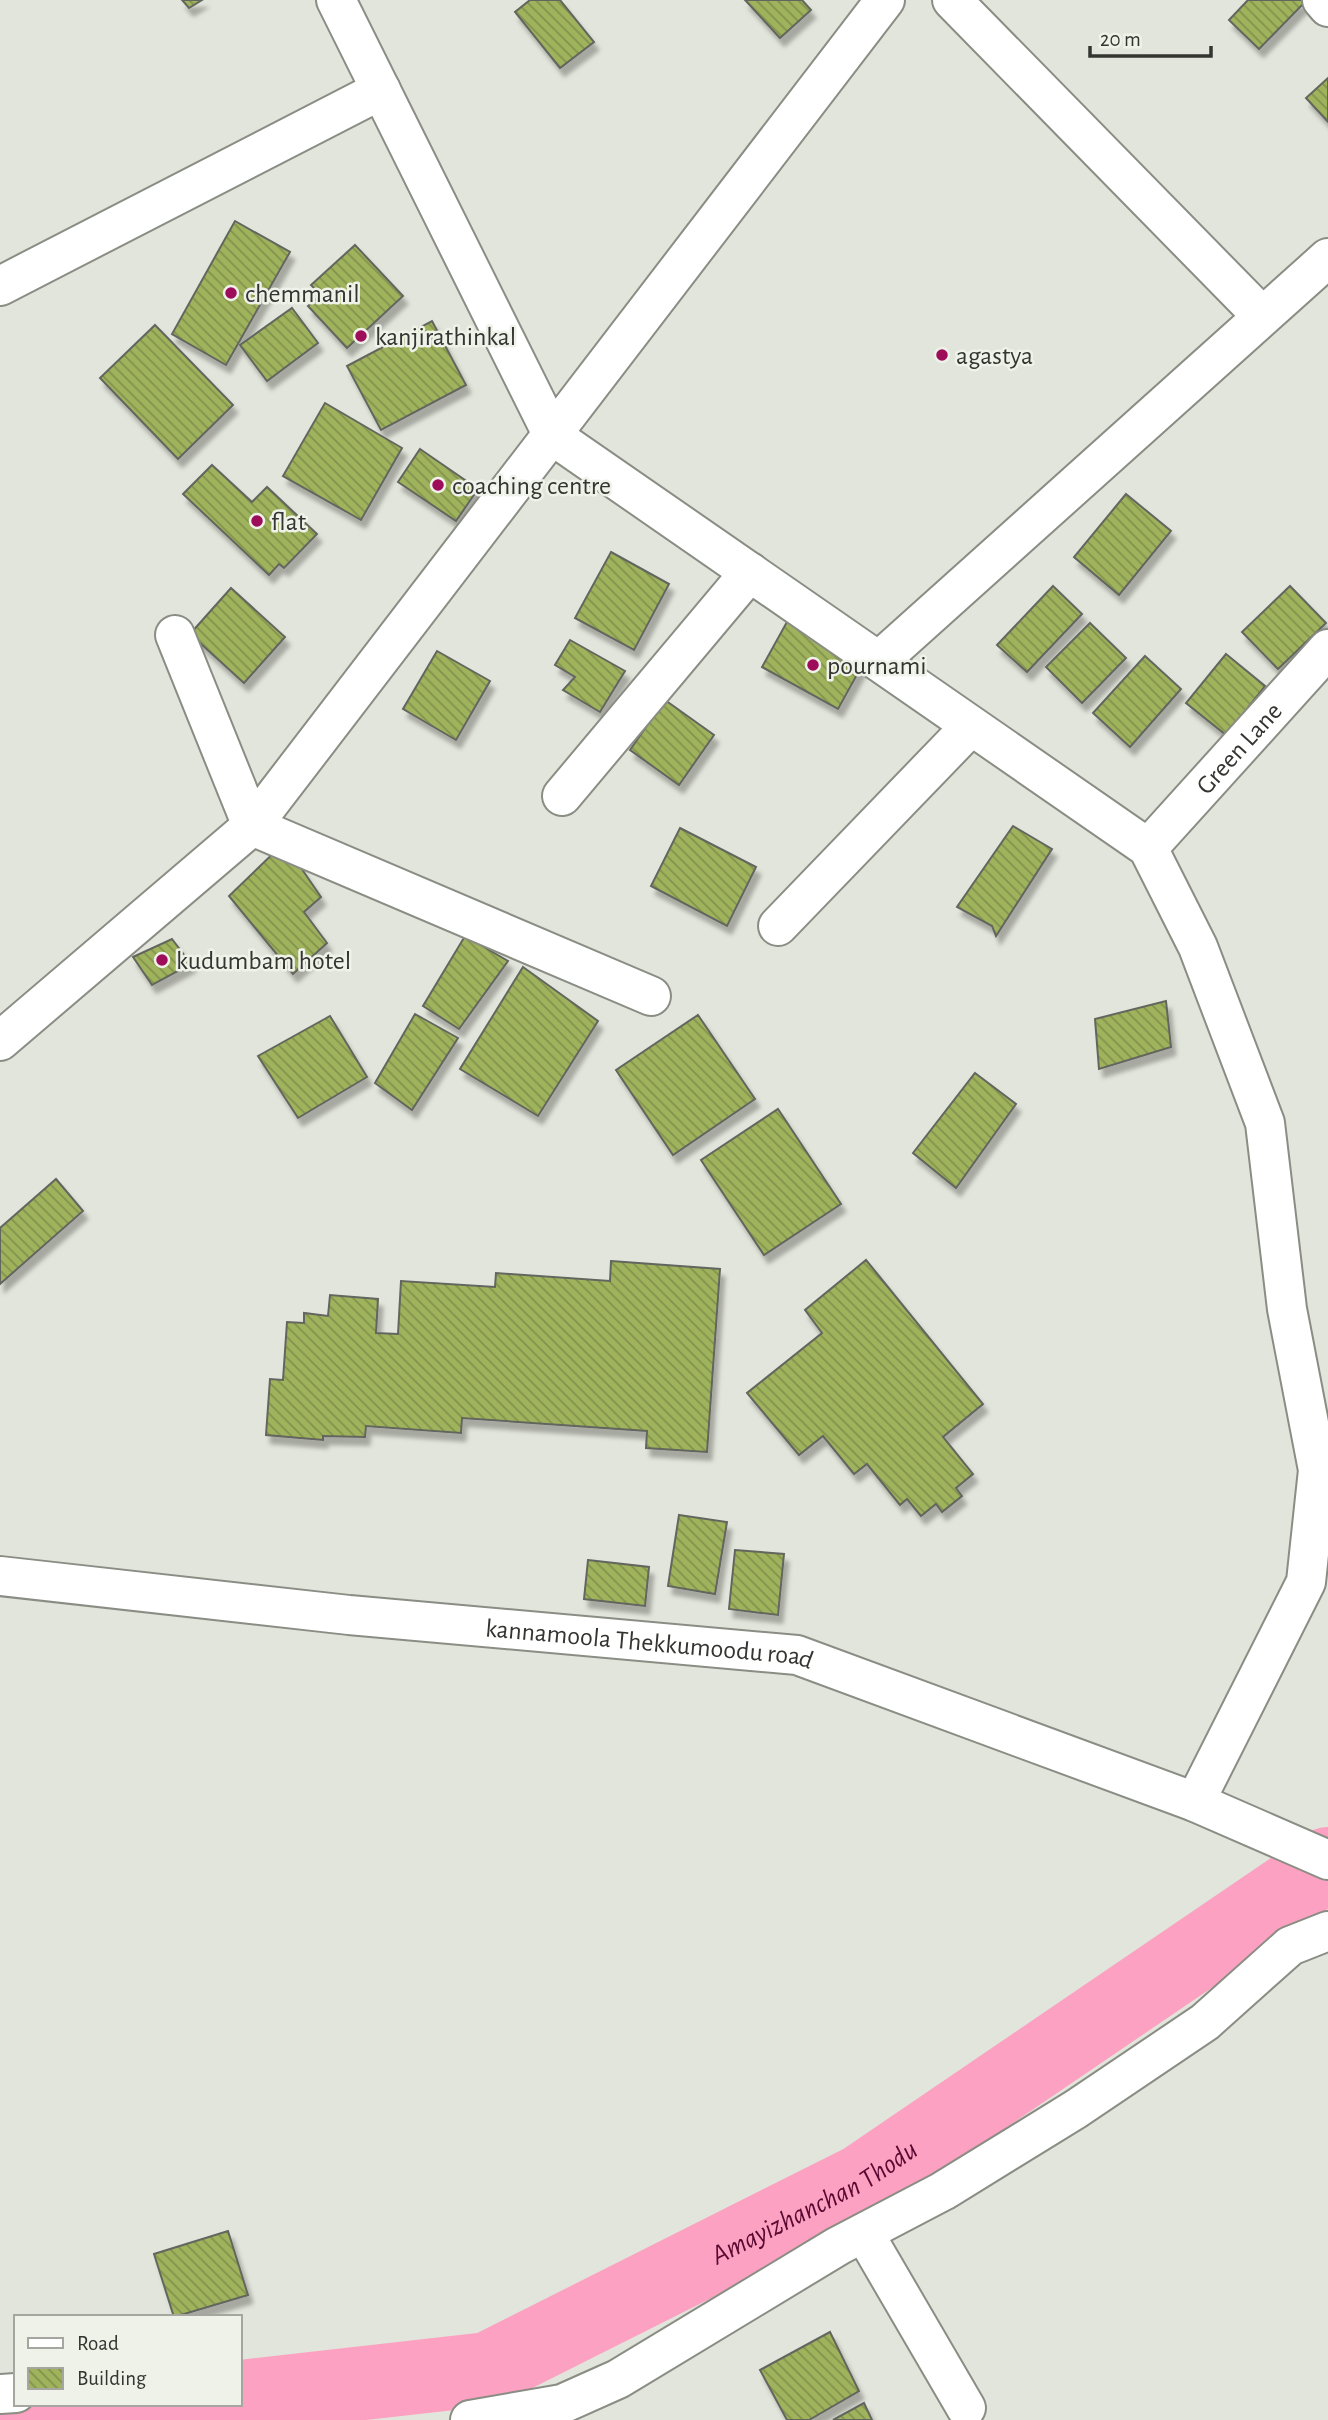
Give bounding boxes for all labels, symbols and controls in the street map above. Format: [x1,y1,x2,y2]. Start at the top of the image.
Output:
scale bar [1090,14,1211,58]
text: 20 m [1100,29,1141,50]
place label: chemmanil [245,281,360,307]
marker: chemmanil [223,285,239,301]
place label: kanjirathinkal [375,324,516,350]
marker: kanjirathinkal [353,328,369,344]
place label: agastya [956,343,1033,369]
marker: agastya [934,347,950,363]
place label: coaching centre [452,473,611,499]
marker: coaching centre [430,477,446,493]
place label: flat [271,509,306,535]
marker: flat [249,513,265,529]
place label: pournami [827,653,927,679]
marker: pournami [805,657,821,673]
street label: Green Lane [1192,698,1287,799]
place label: kudumbam hotel [176,948,351,974]
marker: kudumbam hotel [154,952,170,968]
street label: kannamoola Thekkumoodu road [484,1615,817,1674]
water label: Amayizhanchan Thodu [706,2136,923,2271]
legend [14,2315,242,2406]
text: Road [77,2333,119,2354]
text: Building [77,2368,147,2389]

